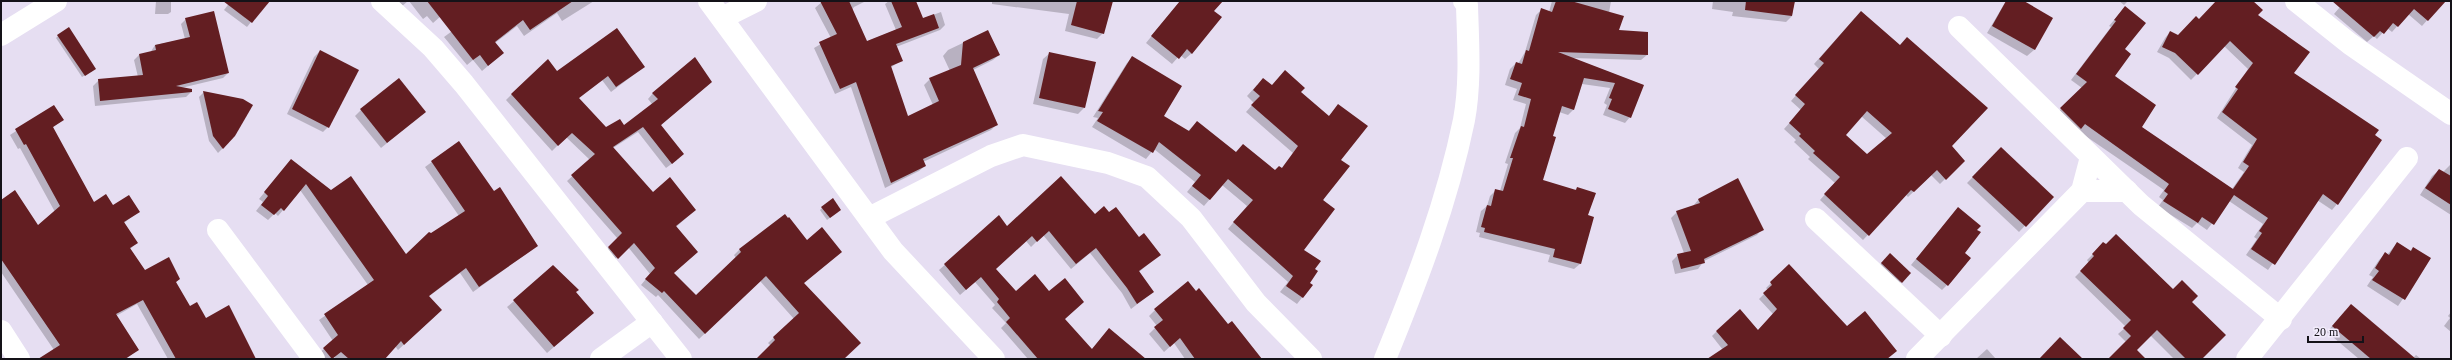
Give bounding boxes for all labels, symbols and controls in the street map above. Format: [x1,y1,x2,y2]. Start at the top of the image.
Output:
scale bar [2308,318,2363,344]
text: 20 m [2314,325,2339,339]

